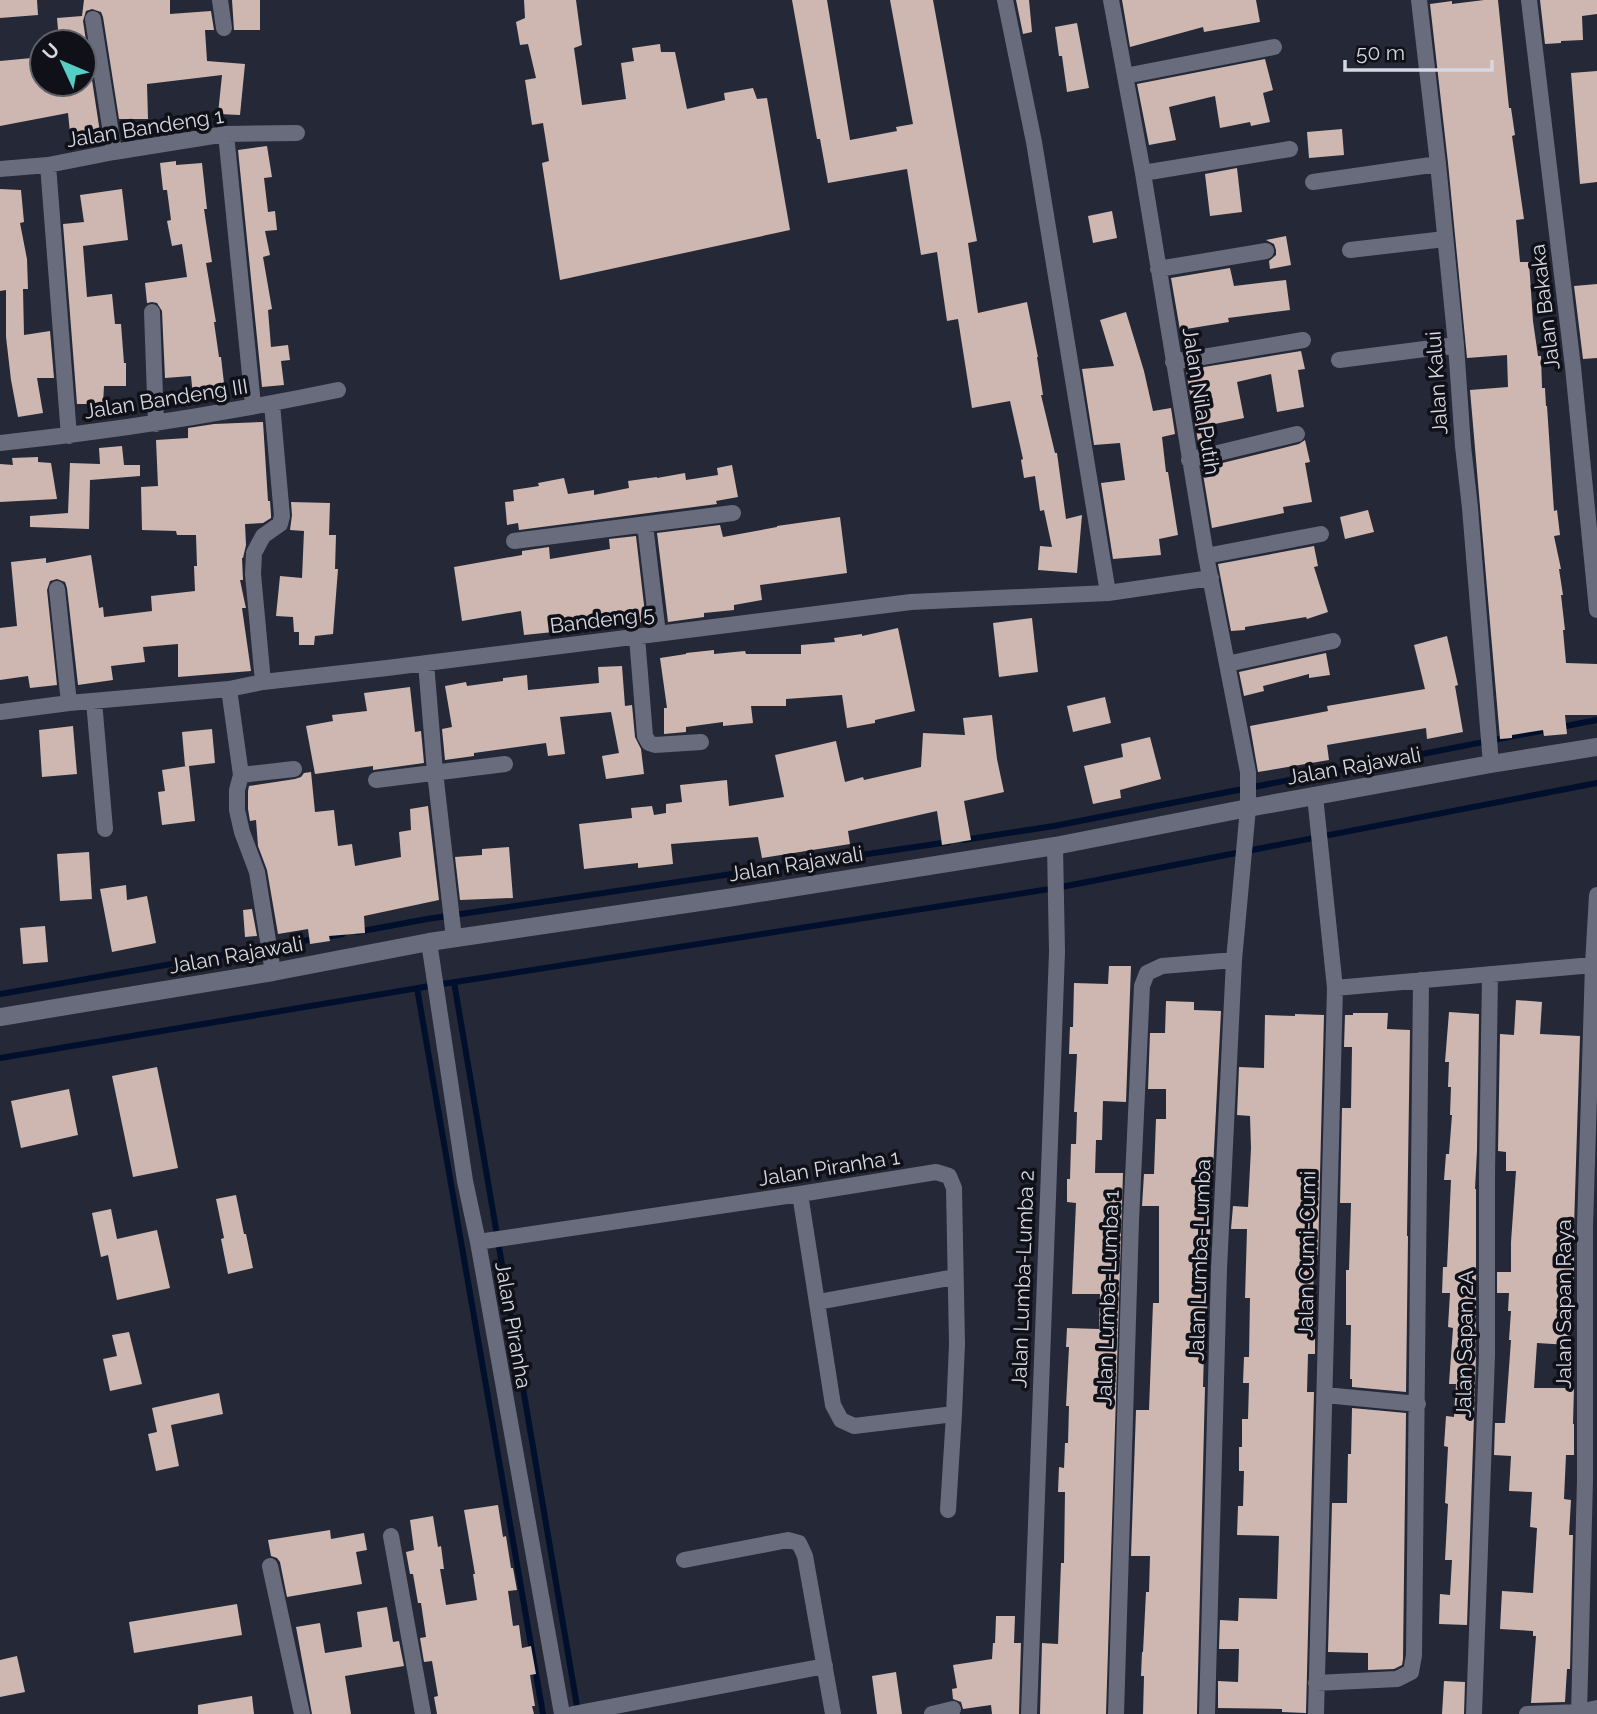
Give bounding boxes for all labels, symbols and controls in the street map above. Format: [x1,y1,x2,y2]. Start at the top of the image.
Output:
north arrow [28,28,98,98]
scale bar [1345,28,1492,72]
text: U [38,38,64,64]
text: 50 m [1356,40,1405,65]
street label: Jalan Bandeng 1 [65,103,225,152]
street label: Jalan Bakaka [1524,243,1565,371]
street label: Jalan Nila Putih [1178,325,1225,476]
street label: Jalan Kalui [1420,330,1453,436]
street label: Jalan Bandeng III [82,373,250,424]
street label: Bandeng 5 [548,601,656,638]
street label: Jalan Rajawali [1285,741,1423,790]
street label: Jalan Rajawali [727,841,865,886]
street label: Jalan Rajawali [167,930,305,979]
street label: Jalan Piranha 1 [756,1144,901,1191]
street label: Jalan Lumba-Lumba [1183,1159,1216,1361]
street label: Jalan Lumba-Lumba 2 [1006,1170,1039,1388]
street label: Jalan Cumi-Cumi [1293,1171,1320,1337]
street label: Jalan Lumba-Lumba 1 [1091,1190,1124,1406]
street label: Jalan Sapan Raya [1551,1219,1576,1389]
street label: Jalan Piranha [490,1259,537,1390]
street label: Jalan Sapan 2A [1451,1270,1478,1418]

